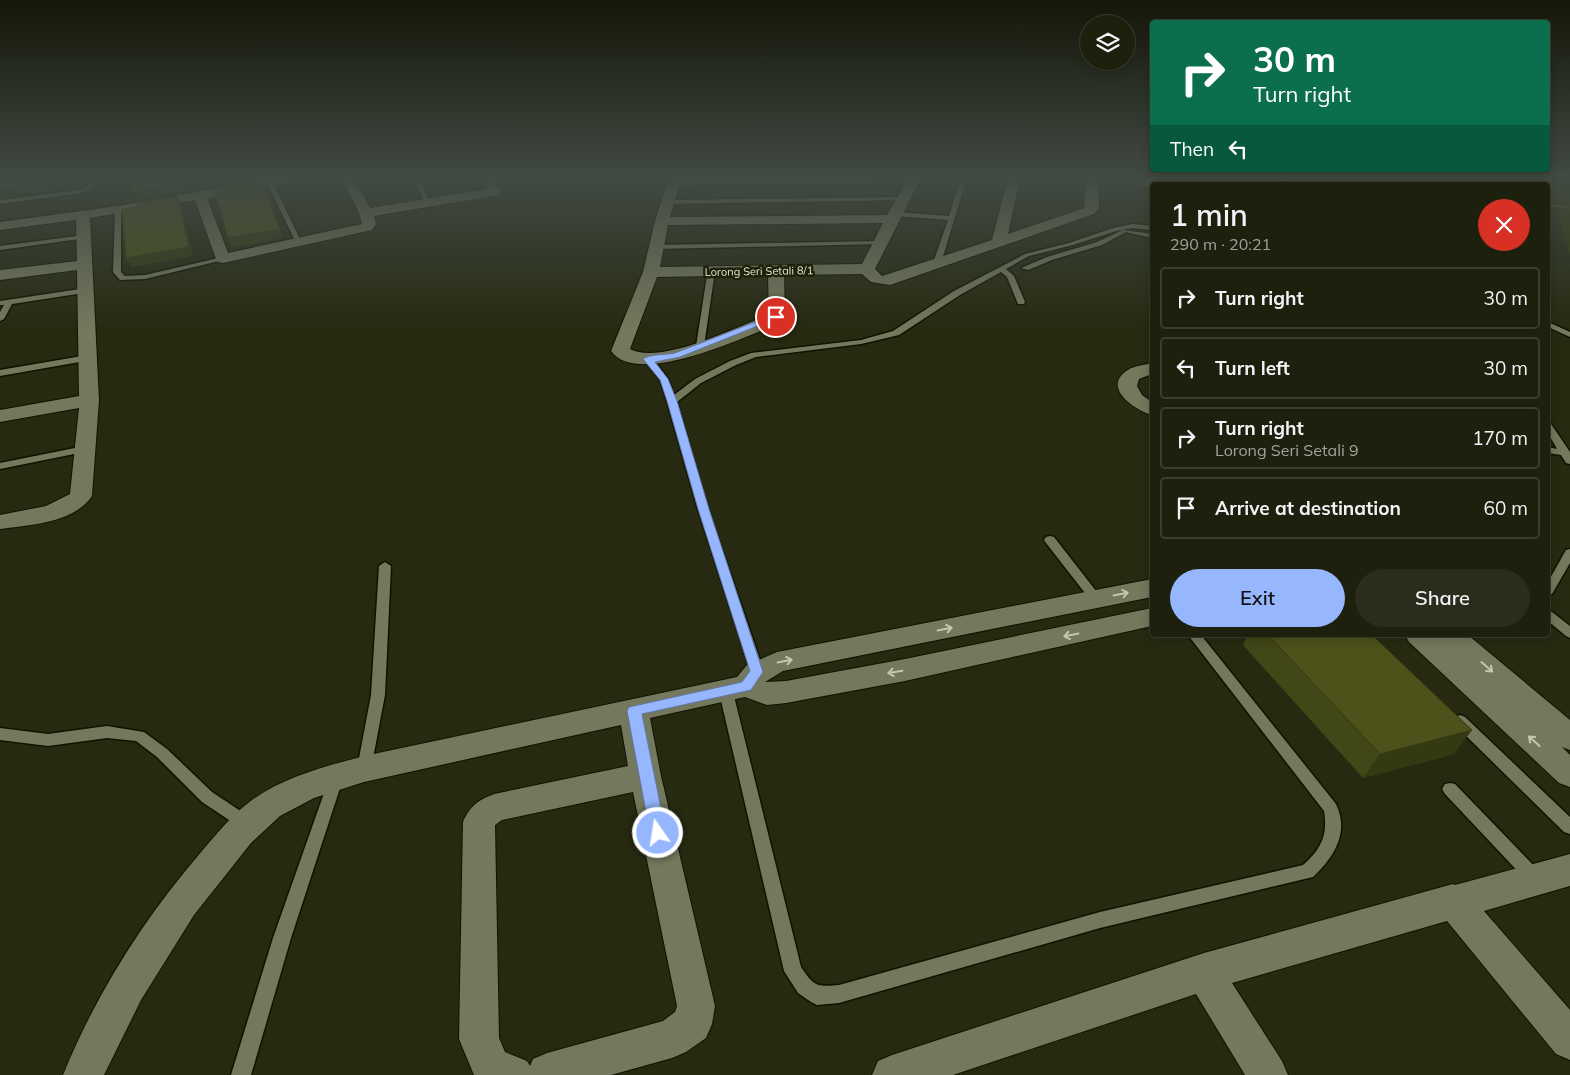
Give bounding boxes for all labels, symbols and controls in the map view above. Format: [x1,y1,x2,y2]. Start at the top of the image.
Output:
map controls [1080,15,1135,70]
button: layers [1080,15,1135,70]
text: 30 m [1253,37,1336,81]
icon: right [1170,40,1235,105]
text: Turn right [1253,80,1351,108]
icon: left [1224,135,1252,163]
text: Then [1170,137,1214,161]
text: 1 min [1170,196,1248,234]
button: close [1478,199,1530,251]
text: 290 m · 20:21 [1170,234,1271,254]
street label: Lorong Seri Setali 8/1 [705,263,813,279]
icon: right [1172,284,1200,312]
text: Turn right [1215,286,1304,310]
text: 30 m [1484,286,1528,310]
pin [755,296,797,338]
icon: arrive [762,303,790,331]
icon: left [1172,354,1200,382]
text: Turn left [1215,356,1290,380]
text: 30 m [1484,356,1528,380]
text: Turn right [1215,416,1304,440]
icon: right [1172,424,1200,452]
text: 170 m [1472,426,1528,450]
text: Lorong Seri Setali 9 [1215,440,1359,460]
icon: arrive [1172,494,1200,522]
text: Arrive at destination [1215,496,1401,520]
text: 60 m [1484,496,1528,520]
button: Exit [1170,569,1345,627]
button: Share [1355,569,1530,627]
one-way arrow [1113,589,1129,599]
one-way arrow [936,624,952,633]
one-way arrow [1063,631,1079,640]
one-way arrow [777,655,793,665]
one-way arrow [1480,661,1493,672]
one-way arrow [887,668,903,678]
one-way arrow [1528,735,1541,747]
position arrow [631,806,683,858]

